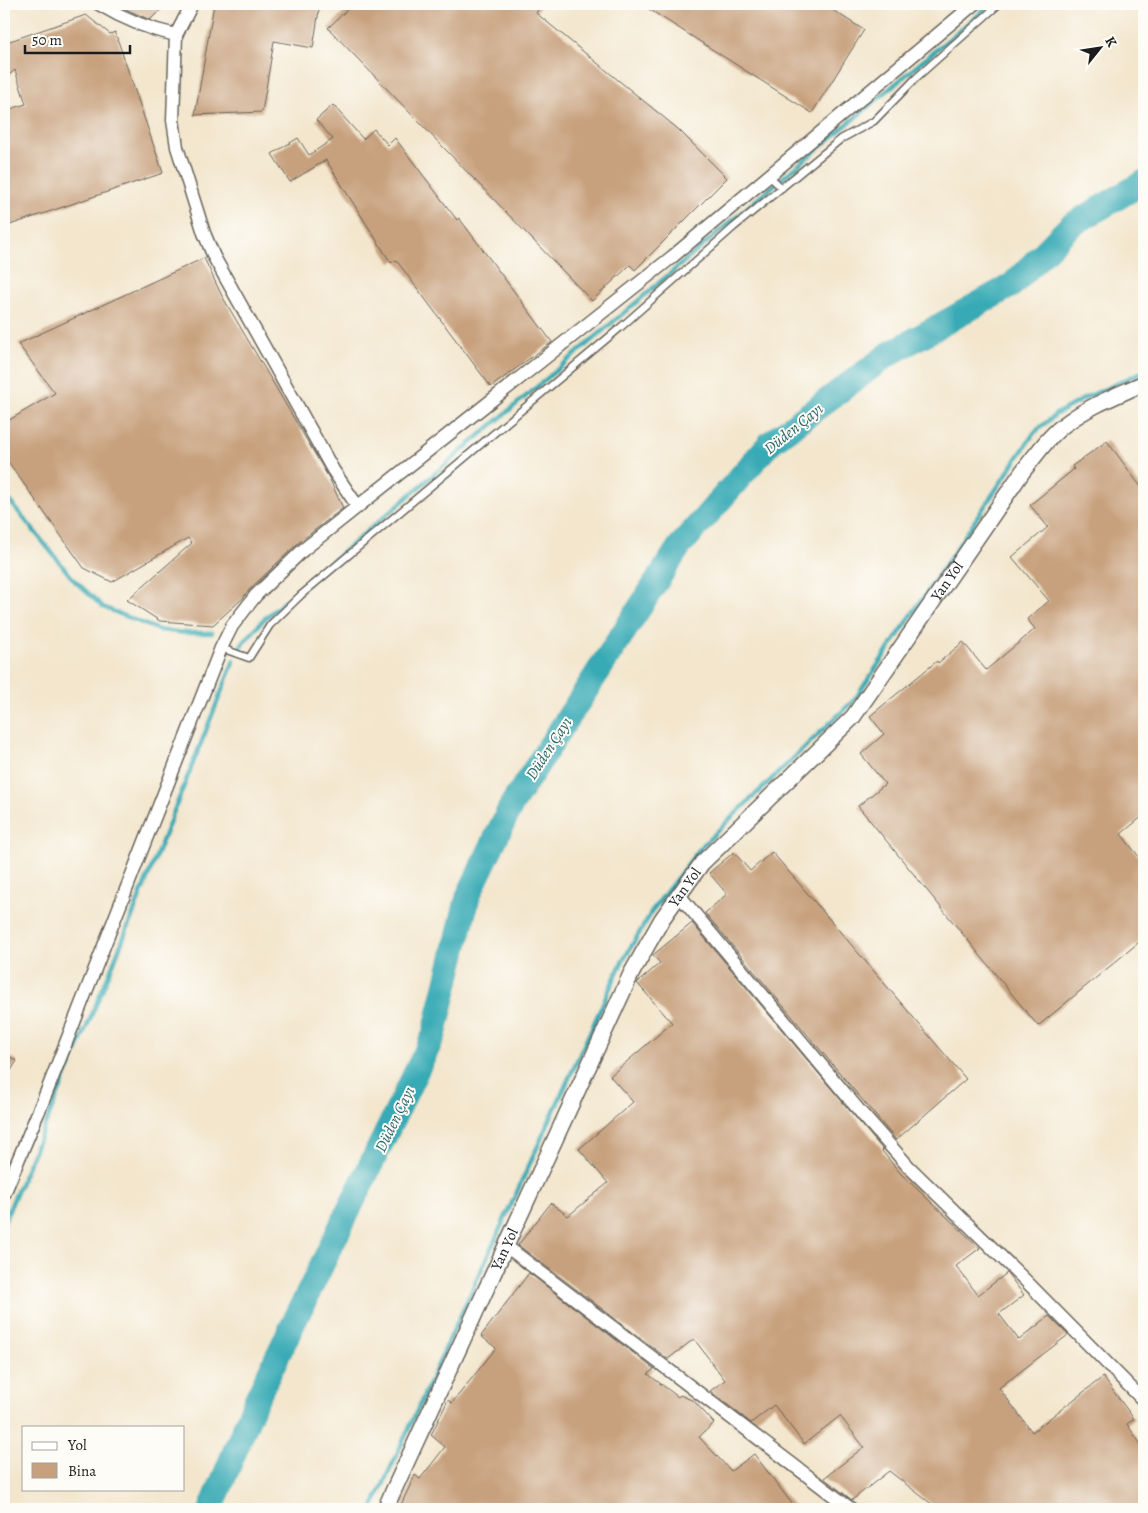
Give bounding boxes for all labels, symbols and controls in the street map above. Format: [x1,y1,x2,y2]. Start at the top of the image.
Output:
scale bar [25,22,130,54]
north arrow [1076,22,1126,72]
text: 50 m [32,30,62,50]
text: K [1100,33,1122,51]
water label: Düden Çayı [759,398,828,459]
street label: Yan Yol [926,557,968,606]
water label: Düden Çayı [520,713,577,784]
street label: Yan Yol [663,863,706,912]
water label: Düden Çayı [370,1083,420,1156]
street label: Yan Yol [486,1225,523,1274]
legend [22,1426,185,1490]
text: Yol [67,1435,87,1455]
text: Bina [68,1461,96,1481]

